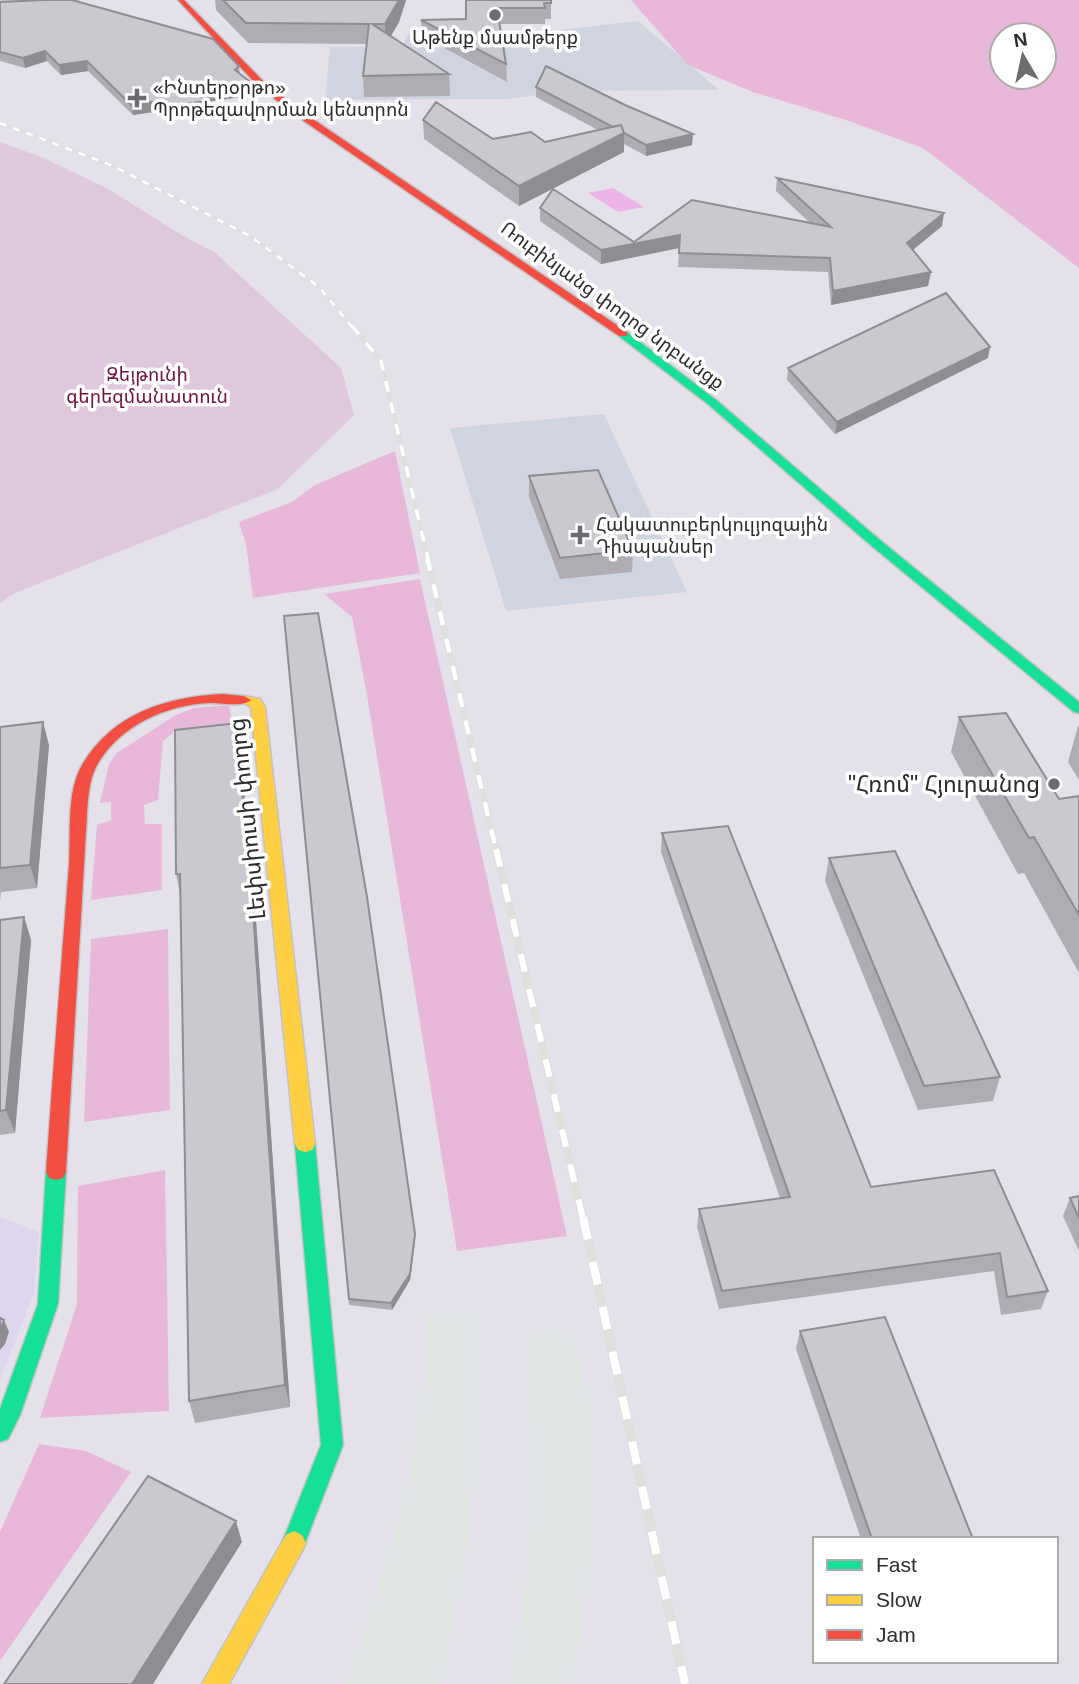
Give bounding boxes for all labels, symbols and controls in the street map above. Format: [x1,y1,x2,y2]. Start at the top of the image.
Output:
marker: Աթենք մսամթերք [487,7,503,23]
north arrow [988,21,1058,91]
place label: Աթենք մսամթերք [412,27,578,49]
text: N [1012,28,1029,51]
place label: «Ինտերօրթո» Պրոթեզավորման կենտրոն [153,77,409,121]
marker: «Ինտերօրթո» Պրոթեզավորման կենտրոն [127,88,147,108]
street label: Ռուբինյանց փողոց նրբանցք [496,217,728,394]
park label: Զեյթունի գերեզմանատուն [66,364,228,408]
place label: Հակատուբերկուլյոզային Դիսպանսեր [596,514,828,558]
marker: Հակատուբերկուլյոզային Դիսպանսեր [570,525,590,545]
street label: Լեփսիուսի փողոց [223,717,272,921]
place label: "Հռոմ" Հյուրանոց [848,771,1040,798]
marker: "Հռոմ" Հյուրանոց [1046,776,1062,792]
legend [813,1537,1058,1663]
text: Fast [876,1553,917,1576]
text: Slow [876,1588,922,1611]
text: Jam [876,1623,916,1646]

